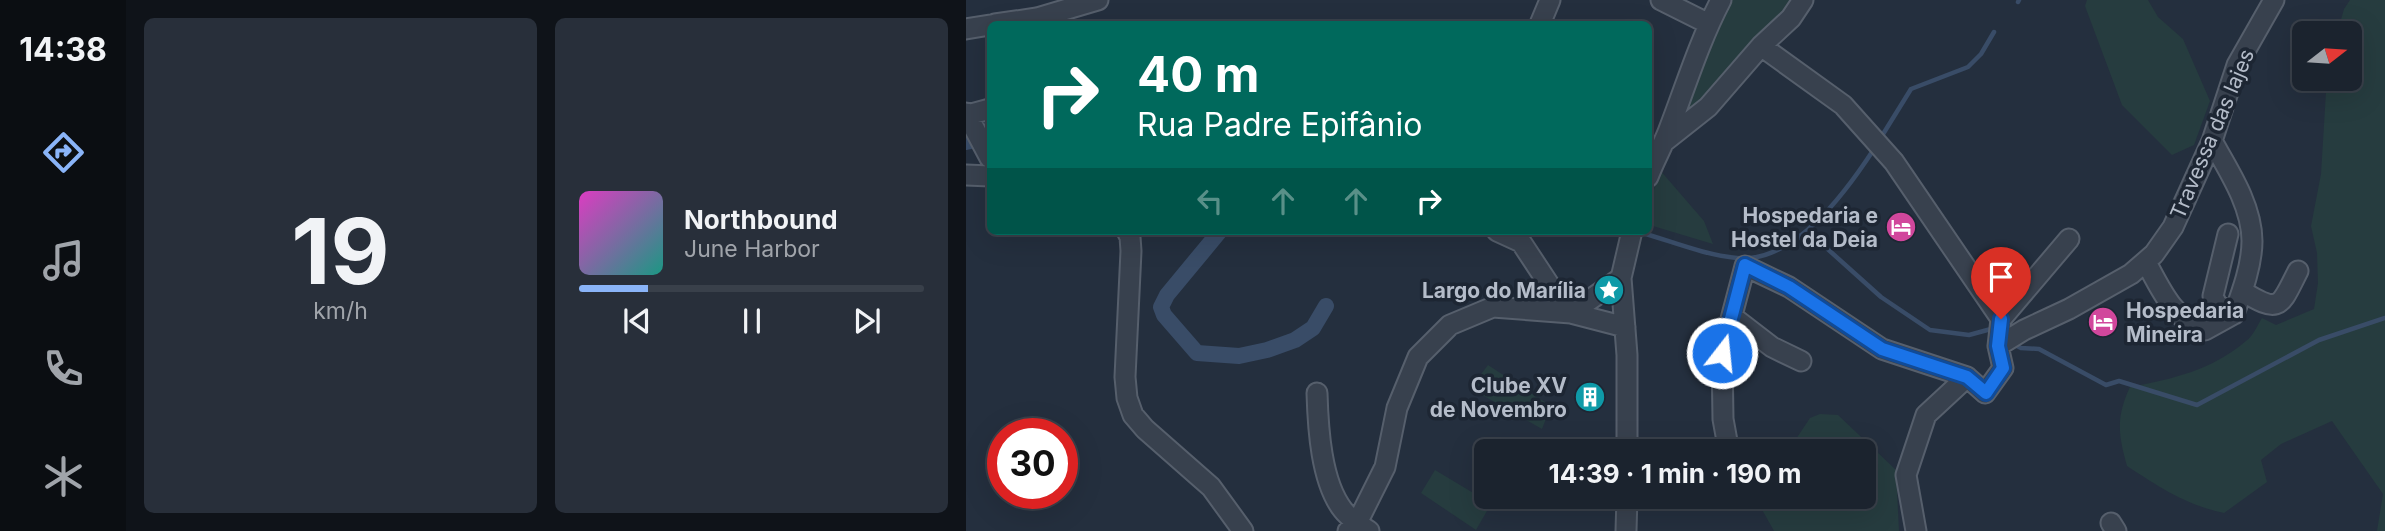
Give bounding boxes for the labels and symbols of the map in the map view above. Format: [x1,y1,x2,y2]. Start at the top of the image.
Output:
north arrow [2292,21,2362,91]
street label: Travessa das lajes [2165,45,2259,223]
place label: Hospedaria e Hostel da Deia [1731,203,1878,252]
hotel icon: Hospedaria e Hostel da Deia [1884,210,1918,244]
pin [1971,247,2031,319]
place icon: Largo do Marília [1592,273,1626,307]
place label: Largo do Marília [1422,278,1586,303]
place label: Hospedaria Mineira [2126,298,2244,347]
hotel icon: Hospedaria Mineira [2086,305,2120,339]
position arrow [1685,316,1759,390]
place label: Clube XV de Novembro [1430,373,1567,422]
building icon: Clube XV de Novembro [1573,380,1607,414]
speed limit sign: 30 [987,418,1078,509]

